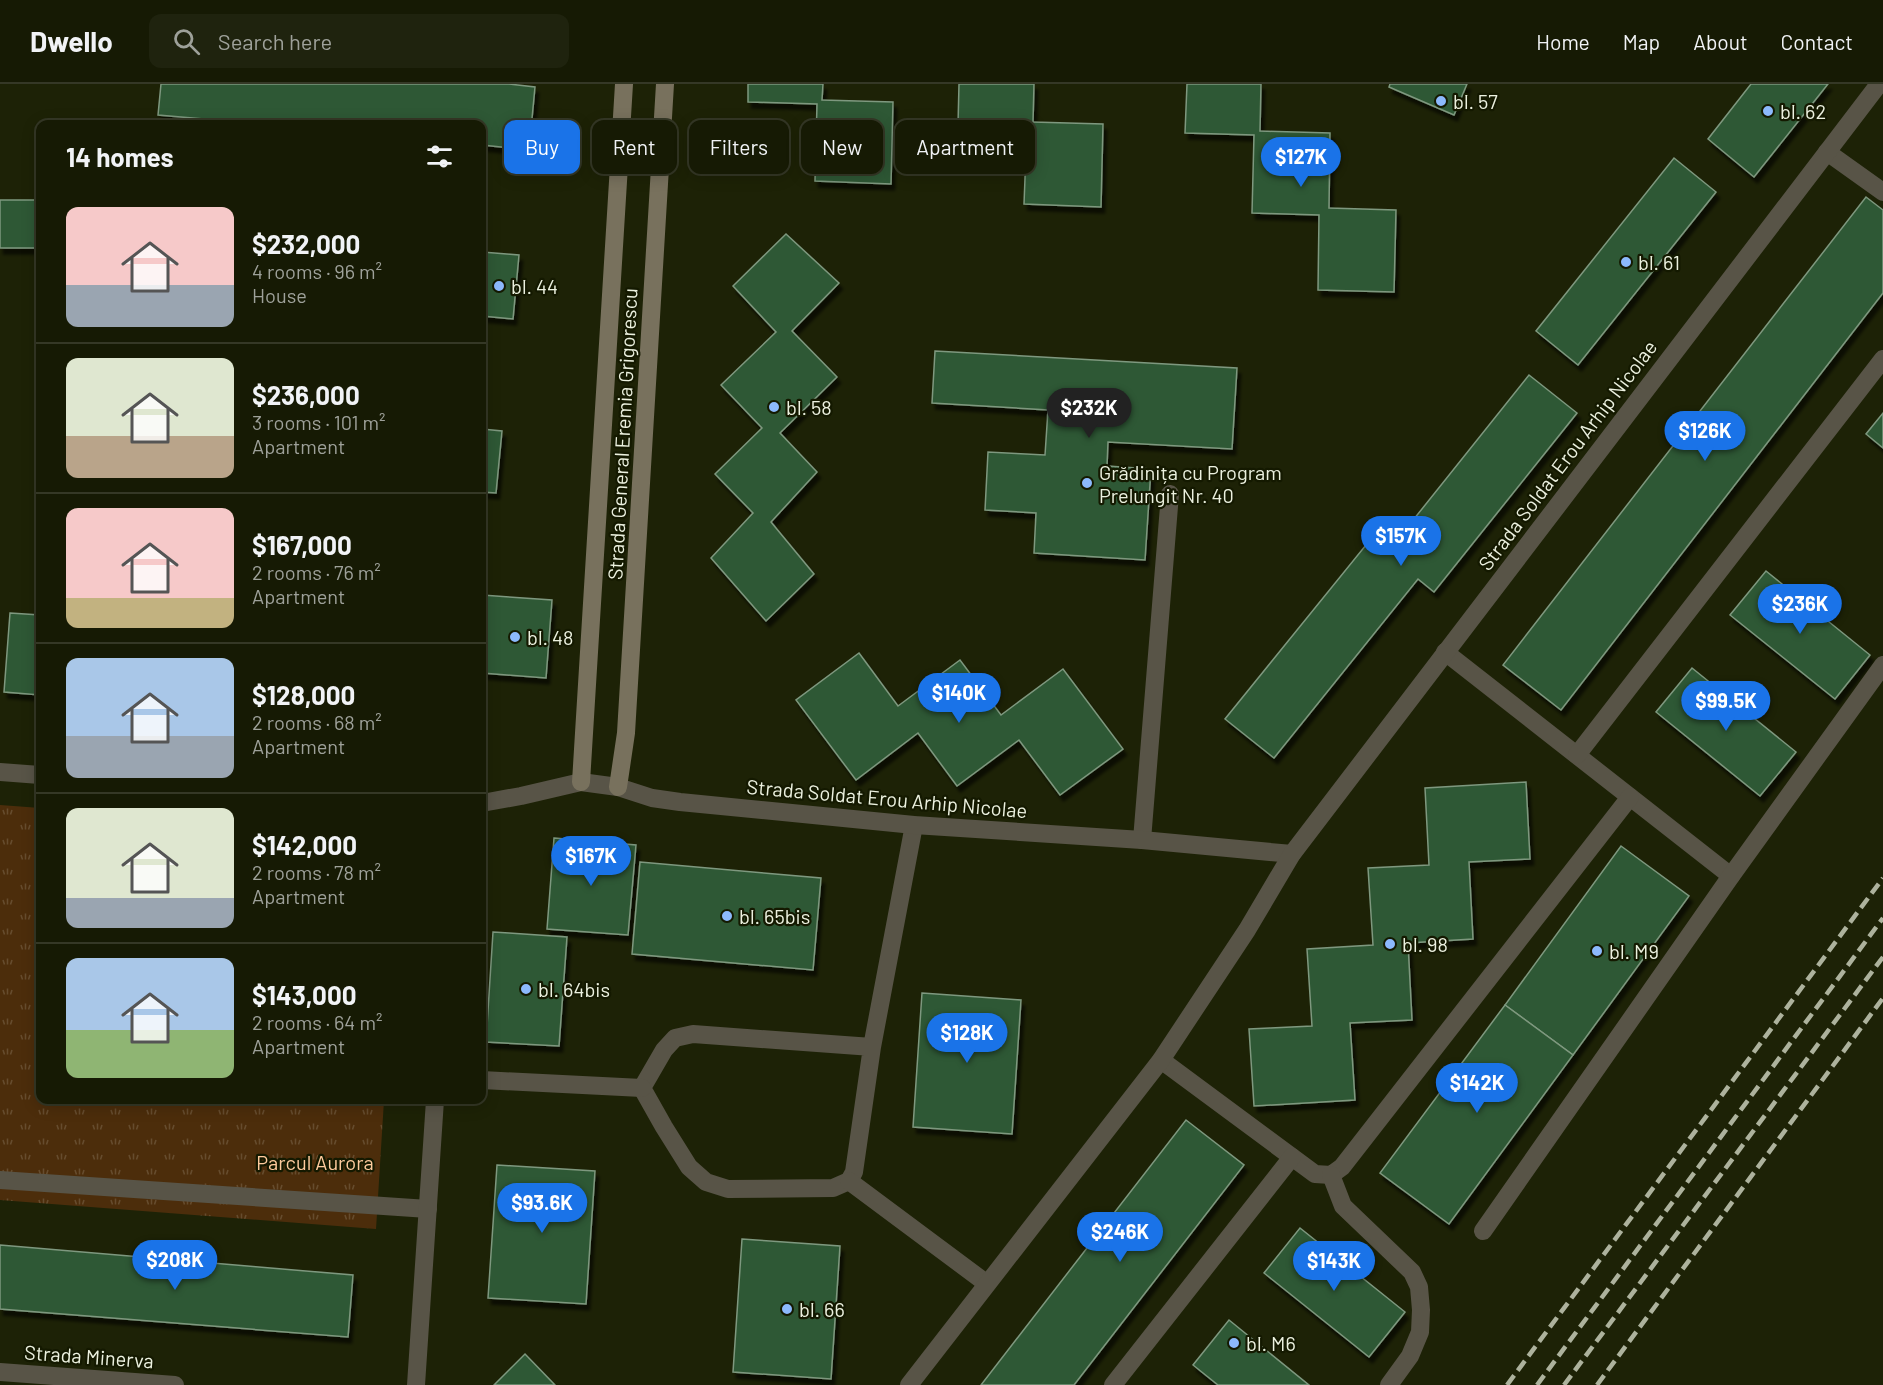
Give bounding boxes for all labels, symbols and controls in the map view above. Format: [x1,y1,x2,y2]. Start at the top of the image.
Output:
search box [149,14,569,68]
text: Dwello [30,24,113,58]
icon: search [170,25,203,58]
text: Search here [218,28,332,54]
text: Home [1536,29,1590,54]
text: Map [1623,29,1660,54]
text: About [1693,29,1748,54]
text: Contact [1781,29,1853,54]
place label: bl. 57 [1453,89,1498,113]
marker: bl. 57 [1434,94,1448,108]
place label: bl. 62 [1780,99,1826,123]
marker: bl. 62 [1761,104,1775,118]
chip: Buy [504,120,580,174]
chip: Rent [592,120,677,174]
chip: Filters [689,120,789,174]
chip: New [801,120,883,174]
chip: Apartment [895,120,1035,174]
pin: $127K [1259,137,1343,188]
icon: filters [423,140,456,173]
text: 14 homes [66,141,173,172]
text: $127K [1275,144,1327,168]
text: $232,000 [252,228,360,259]
icon: home [114,231,186,303]
place label: bl. 61 [1638,250,1680,274]
marker: bl. 61 [1619,255,1633,269]
text: 4 rooms · 96 m² [252,259,382,283]
place label: bl. 44 [511,274,558,298]
marker: bl. 44 [492,279,506,293]
text: House [252,283,307,307]
street label: Strada General Eremia Grigorescu [602,287,642,581]
street label: Strada Soldat Erou Arhip Nicolae [1473,335,1661,575]
text: $236,000 [252,379,360,410]
icon: home [114,382,186,454]
pin: $232K [1047,388,1131,439]
place label: bl. 58 [786,395,832,419]
text: $232K [1061,395,1117,419]
marker: bl. 58 [767,400,781,414]
text: 3 rooms · 101 m² [252,410,385,434]
pin: $126K [1663,411,1747,462]
text: $126K [1679,418,1731,442]
text: Apartment [252,434,345,458]
place label: Grădinița cu Program Prelungit Nr. 40 [1099,460,1282,507]
marker: Grădinița cu Program Prelungit Nr. 40 [1080,476,1094,490]
pin: $157K [1359,516,1443,567]
text: $157K [1375,523,1427,547]
text: $167,000 [252,529,352,560]
icon: home [114,532,186,604]
text: 2 rooms · 76 m² [252,560,381,584]
text: Apartment [252,584,345,608]
pin: $236K [1758,584,1842,635]
text: $236K [1772,591,1828,615]
place label: bl. 48 [527,625,574,649]
marker: bl. 48 [508,630,522,644]
pin: $140K [917,673,1001,724]
text: $128,000 [252,679,355,710]
text: $140K [932,680,986,704]
pin: $99.5K [1677,681,1775,732]
icon: home [114,682,186,754]
text: $99.5K [1695,688,1757,712]
text: 2 rooms · 68 m² [252,710,382,734]
text: Apartment [252,734,345,758]
street label: Strada Soldat Erou Arhip Nicolae [746,774,1028,822]
text: $142,000 [252,829,357,860]
icon: home [114,832,186,904]
pin: $167K [549,836,633,887]
text: $167K [565,843,617,867]
text: 2 rooms · 78 m² [252,860,381,884]
text: Apartment [252,884,345,908]
place label: bl. 65bis [739,904,810,928]
marker: bl. 65bis [720,909,734,923]
place label: bl. 98 [1402,932,1448,956]
marker: bl. 98 [1383,937,1397,951]
place label: bl. M9 [1609,939,1659,963]
marker: bl. M9 [1590,944,1604,958]
place label: bl. 64bis [538,977,610,1001]
text: $143,000 [252,979,357,1010]
icon: home [114,982,186,1054]
marker: bl. 64bis [519,982,533,996]
text: 2 rooms · 64 m² [252,1010,382,1034]
pin: $128K [925,1013,1009,1064]
text: $128K [940,1020,994,1044]
text: Apartment [252,1034,345,1058]
pin: $142K [1435,1063,1519,1114]
text: $142K [1450,1070,1504,1094]
park label: Parcul Aurora [256,1150,374,1174]
pin: $93.6K [493,1183,591,1234]
text: $93.6K [511,1190,573,1214]
pin: $246K [1078,1212,1162,1263]
text: $246K [1091,1219,1149,1243]
pin: $208K [133,1240,217,1291]
pin: $143K [1292,1241,1376,1292]
text: $208K [146,1247,204,1271]
text: $143K [1307,1248,1361,1272]
place label: bl. 66 [799,1297,845,1321]
marker: bl. 66 [780,1302,794,1316]
place label: bl. M6 [1246,1331,1296,1355]
marker: bl. M6 [1227,1336,1241,1350]
street label: Strada Minerva [24,1340,154,1372]

